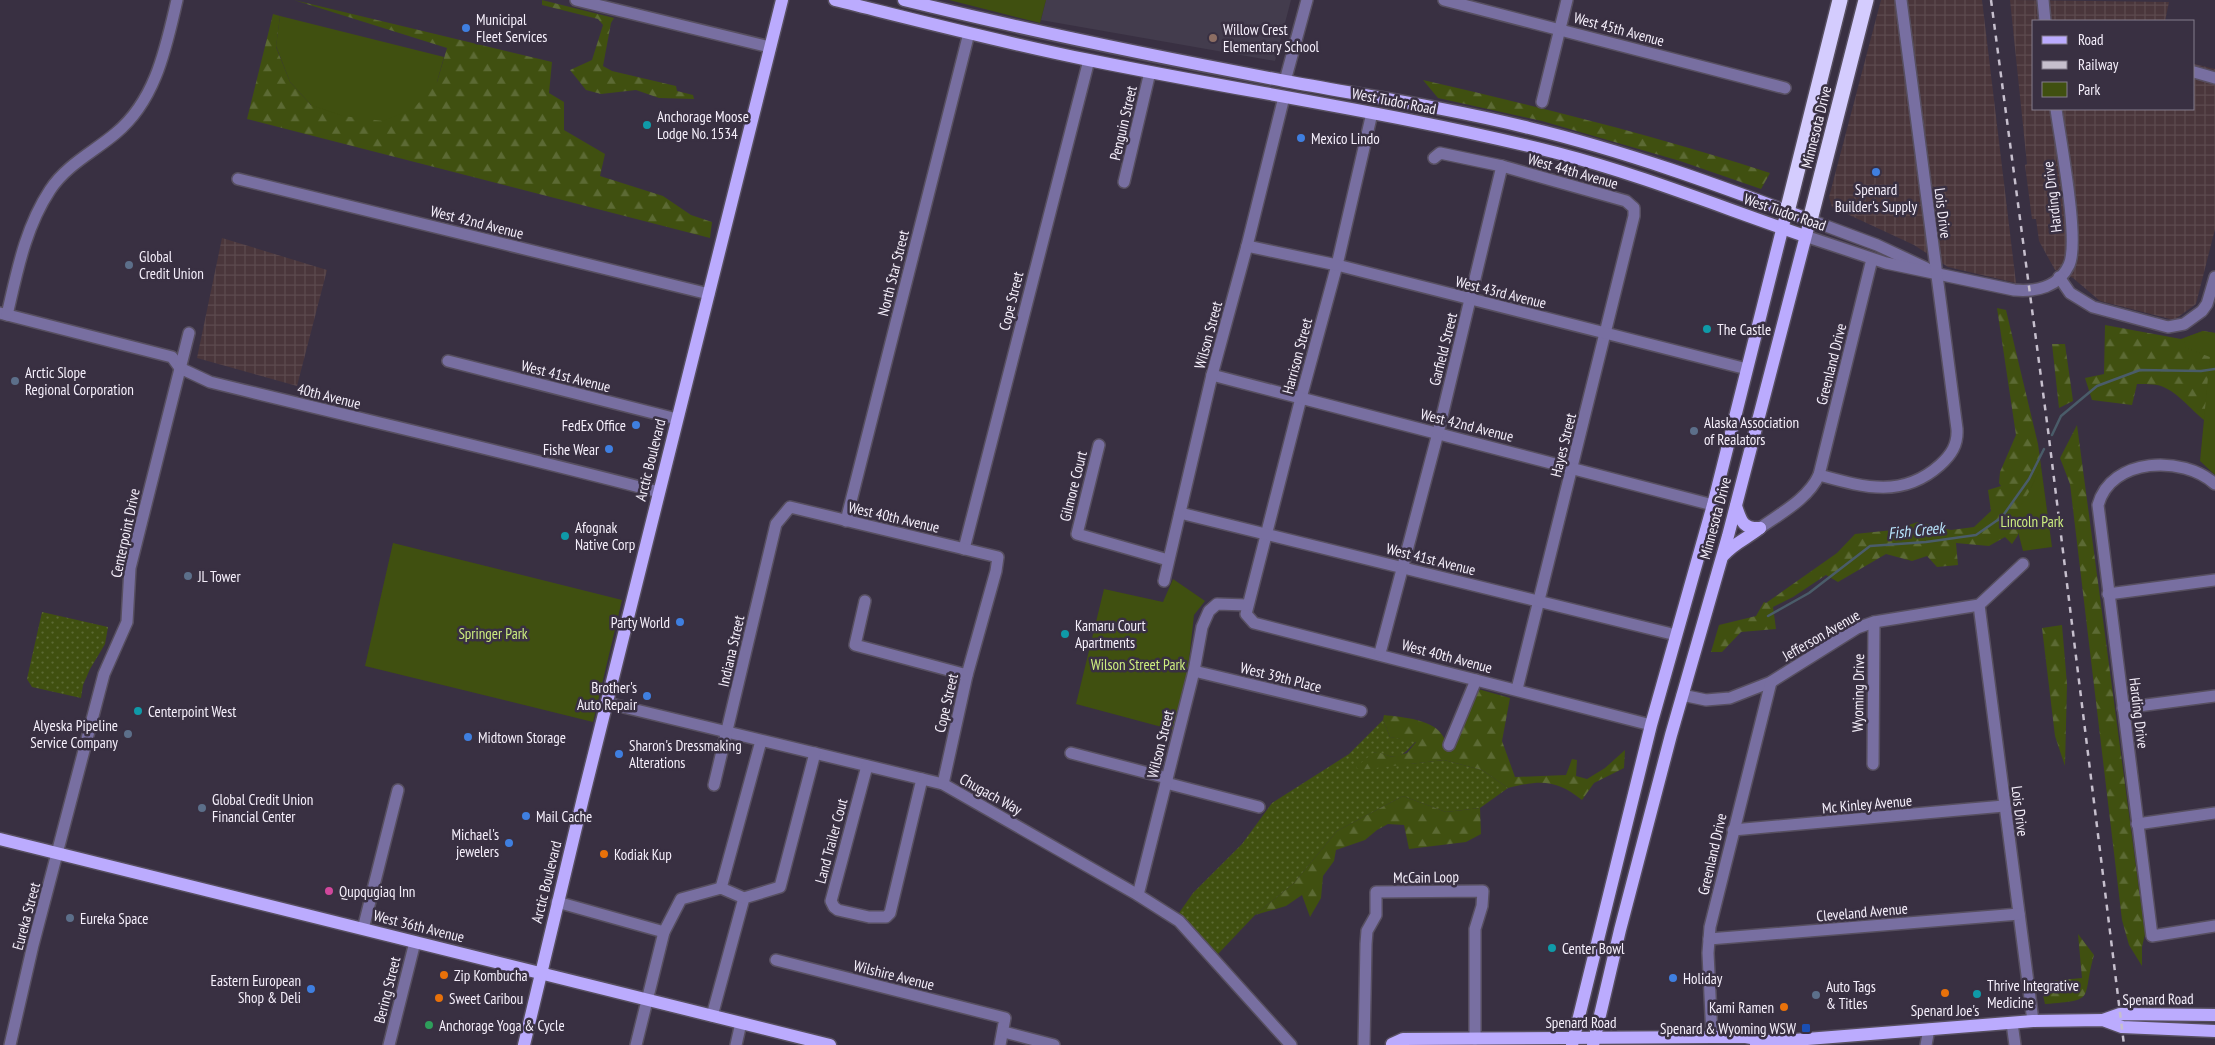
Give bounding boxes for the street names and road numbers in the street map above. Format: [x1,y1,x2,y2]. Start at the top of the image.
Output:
street label: West 45th Avenue [1572,8,1666,50]
street label: Penguin Street [1105,84,1141,162]
street label: West Tudor Road [1350,84,1438,118]
street label: Minnesota Drive [1797,84,1835,170]
street label: West 44th Avenue [1526,149,1620,193]
street label: Harding Drive [2038,160,2066,234]
street label: Lois Drive [1930,187,1956,239]
street label: West Tudor Road [1741,189,1829,235]
street label: West 42nd Avenue [428,201,526,243]
street label: North Star Street [873,228,913,318]
street label: Cope Street [995,270,1027,332]
street label: West 43rd Avenue [1454,272,1548,312]
street label: Wilson Street [1190,299,1226,371]
street label: Garfield Street [1425,311,1461,387]
street label: Harrison Street [1278,316,1316,396]
street label: Greenland Drive [1812,321,1850,407]
street label: West 41st Avenue [519,356,613,396]
street label: 40th Avenue [295,379,363,413]
street label: West 42nd Avenue [1418,404,1516,446]
street label: Hayes Street [1546,411,1580,479]
street label: Arctic Boulevard [631,417,669,503]
street label: Gilmore Court [1055,449,1091,523]
street label: Minnesota Drive [1695,475,1735,561]
street label: Centerpoint Drive [106,487,144,579]
street label: West 40th Avenue [847,497,941,537]
street label: West 41st Avenue [1384,539,1478,579]
street label: Jefferson Avenue [1778,605,1863,665]
street label: Indiana Street [714,613,748,689]
street label: West 40th Avenue [1400,635,1494,677]
street label: Wyoming Drive [1848,654,1868,732]
street label: West 39th Place [1238,658,1324,696]
street label: Cope Street [930,672,962,734]
street label: Harding Drive [2125,676,2153,750]
street label: Wilson Street [1142,708,1178,780]
street label: Chugach Way [956,769,1026,819]
street label: Lois Drive [2007,785,2033,837]
street label: Mc Kinley Avenue [1821,791,1913,817]
street label: Land Trailer Cout [811,796,851,886]
street label: Greenland Drive [1693,811,1731,897]
street label: Arctic Boulevard [527,839,565,925]
street label: McCain Loop [1393,867,1459,887]
street label: Eureka Street [8,880,44,952]
street label: Cleveland Avenue [1816,899,1908,925]
street label: West 36th Avenue [372,906,466,946]
street label: Bering Street [370,955,404,1025]
street label: Wilshire Avenue [852,956,936,994]
street label: Spenard Road [2122,989,2194,1009]
street label: Spenard Road [1545,1013,1617,1032]

